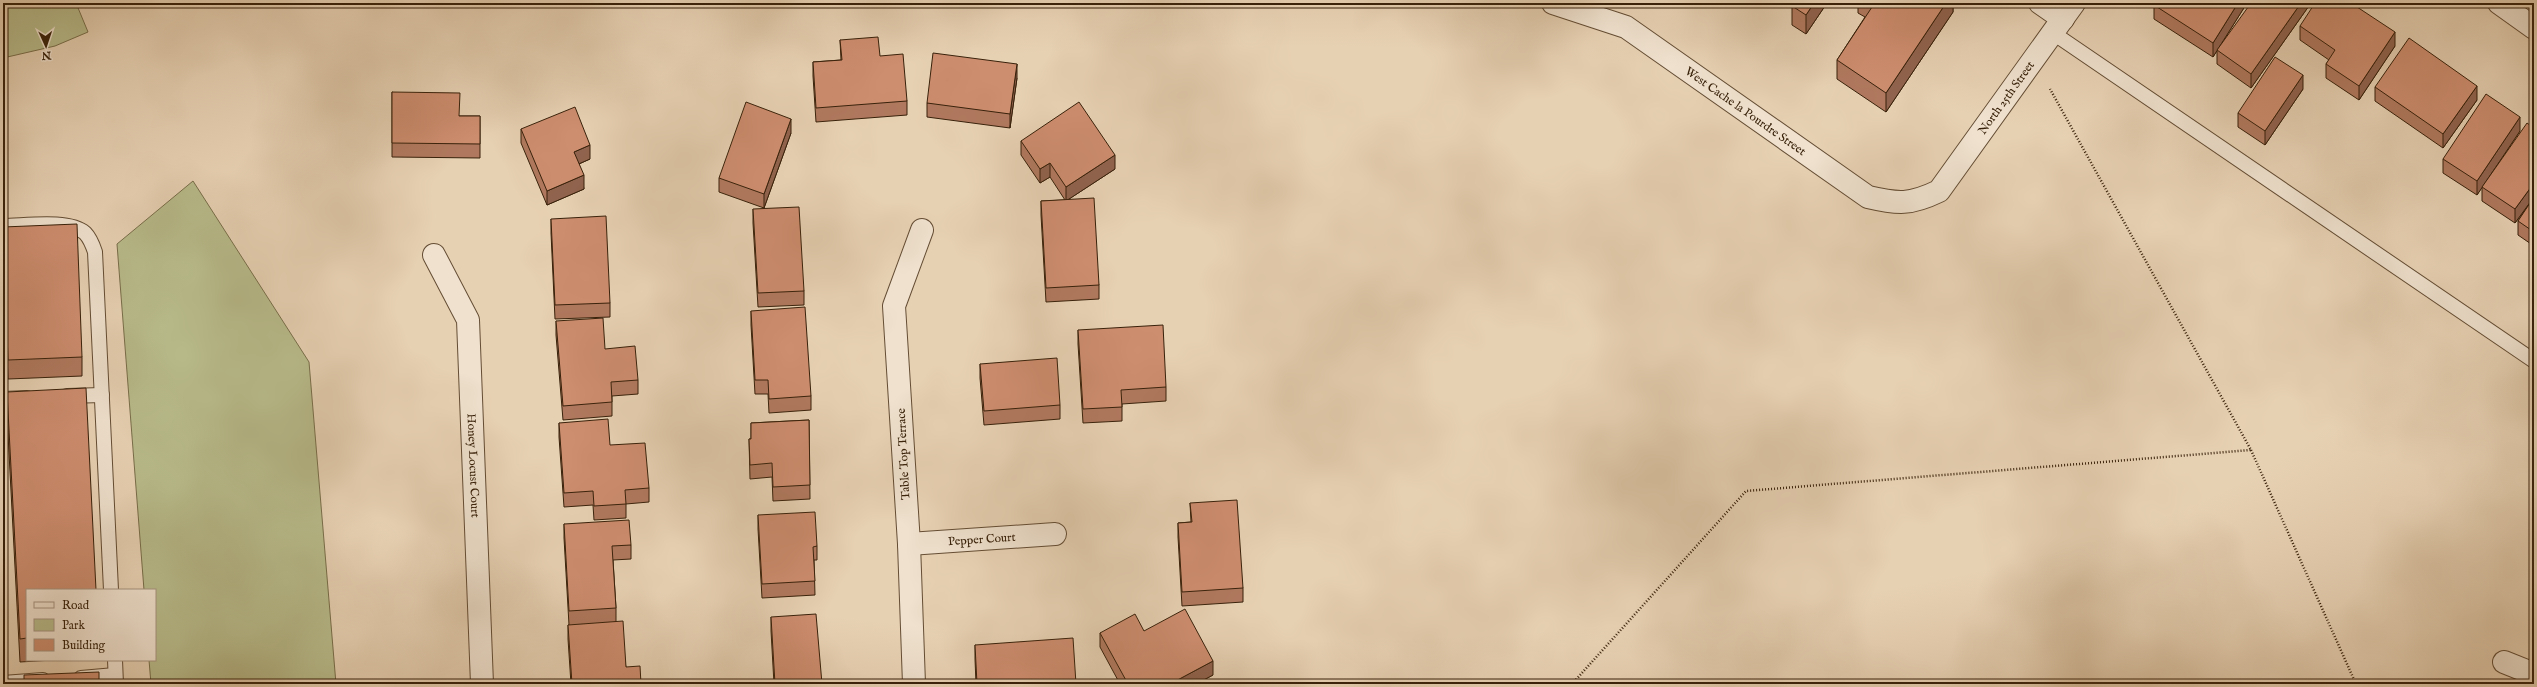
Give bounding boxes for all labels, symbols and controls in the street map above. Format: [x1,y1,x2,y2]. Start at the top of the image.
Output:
north arrow [26,26,66,66]
text: N [41,48,53,62]
street label: North 25th Street [1975,58,2038,138]
street label: West Cache la Pourdre Street [1682,64,1809,159]
street label: Table Top Terrace [894,407,914,500]
street label: Honey Locust Court [464,413,483,518]
street label: Pepper Court [948,530,1016,549]
legend [26,589,156,661]
text: Road [62,598,90,613]
text: Park [62,618,85,633]
text: Building [62,638,106,653]

